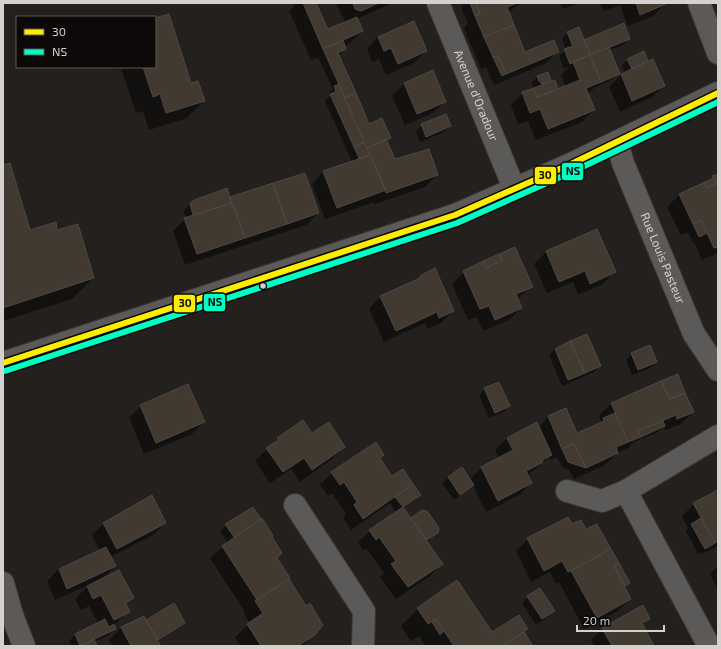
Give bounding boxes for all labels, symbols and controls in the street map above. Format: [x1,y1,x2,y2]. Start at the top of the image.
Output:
legend [16,16,156,68]
text: 30 [52,24,66,38]
text: NS [52,44,67,58]
street label: Avenue d'Oradour [452,48,502,143]
line badge: NS [561,162,584,181]
text: NS [566,164,581,177]
line badge: 30 [534,166,557,185]
text: 30 [538,168,552,181]
street label: Rue Louis Pasteur [638,210,689,306]
unlabelled marker [258,281,268,291]
line badge: NS [203,293,226,312]
line badge: 30 [173,294,196,313]
text: NS [208,295,223,308]
text: 30 [178,296,192,309]
scale bar [577,607,664,633]
text: 20 m [583,613,610,627]

